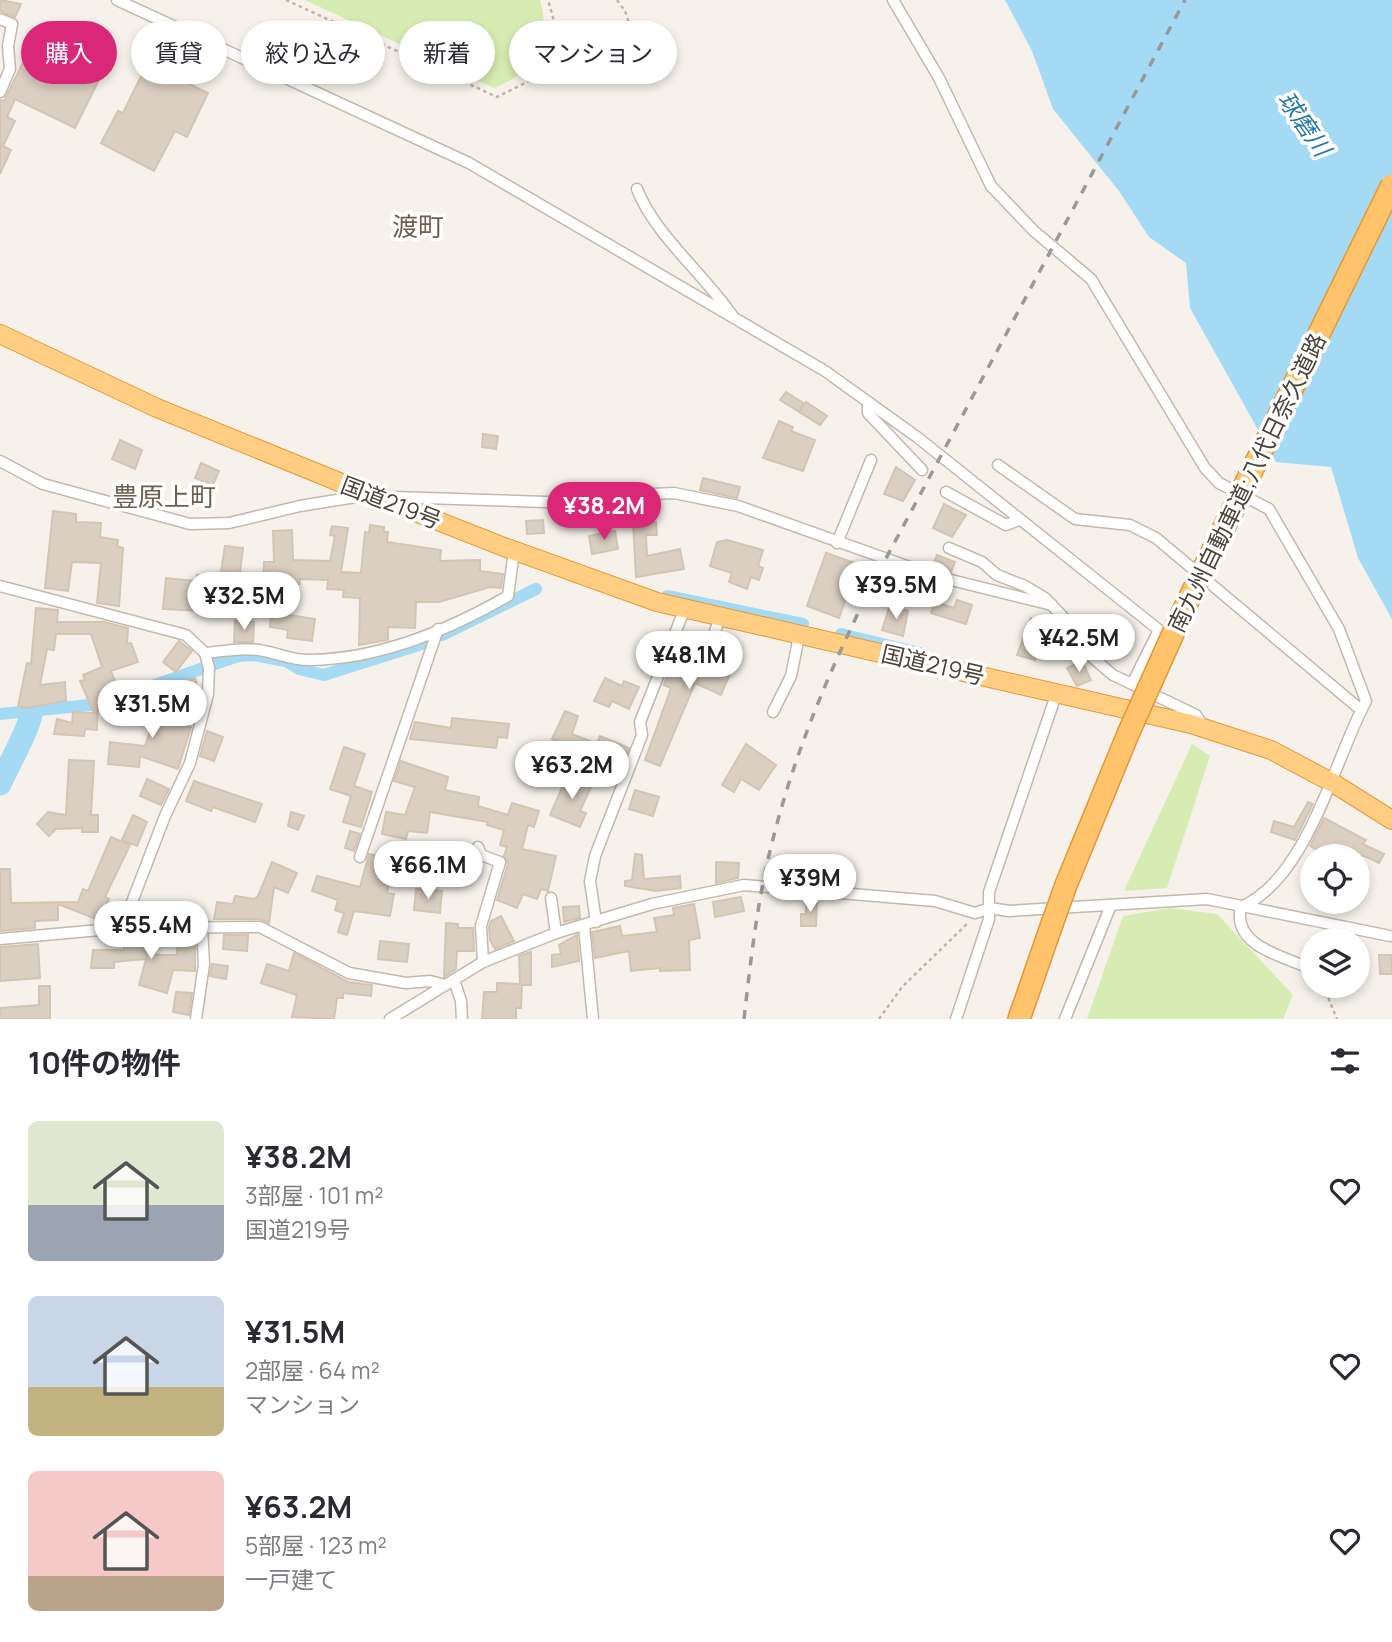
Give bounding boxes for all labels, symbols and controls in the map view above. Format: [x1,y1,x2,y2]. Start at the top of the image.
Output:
chip: 購入 [21,21,117,84]
chip: 賃貸 [131,21,227,84]
chip: 絞り込み [241,21,385,84]
chip: 新着 [399,21,495,84]
chip: マンション [509,21,677,84]
water label: 球磨川 [1271,84,1341,165]
district label: 渡町 [392,208,444,244]
street label: 南九州自動車道;八代日奈久道路 [1160,328,1333,637]
street label: 国道219号 [336,468,446,536]
district label: 豊原上町 [112,478,216,514]
pin: ¥38.2M [547,482,661,542]
text: ¥38.2M [563,489,645,521]
pin: ¥39.5M [839,562,953,621]
text: ¥39.5M [855,568,937,600]
pin: ¥32.5M [187,572,301,632]
text: ¥32.5M [203,579,285,611]
pin: ¥42.5M [1022,614,1136,674]
text: ¥42.5M [1039,621,1119,653]
pin: ¥48.1M [632,632,746,691]
street label: 国道219号 [878,637,988,691]
text: ¥48.1M [652,638,726,670]
pin: ¥31.5M [95,680,209,740]
text: ¥31.5M [114,687,190,719]
pin: ¥63.2M [515,742,629,801]
text: ¥63.2M [531,748,613,780]
pin: ¥66.1M [371,842,485,901]
map controls [1300,844,1370,998]
button: locate [1300,844,1370,914]
text: ¥66.1M [390,848,466,880]
pin: ¥39M [769,855,851,914]
text: ¥39M [779,861,841,893]
pin: ¥55.4M [94,902,208,961]
text: ¥55.4M [110,908,192,940]
button: layers [1300,928,1370,998]
text: 10件の物件 [28,1042,181,1083]
icon: filters [1326,1042,1364,1080]
text: ¥38.2M [245,1136,352,1177]
icon: home [84,1149,168,1233]
icon: heart [1326,1172,1364,1210]
text: 3部屋 · 101 m² [245,1179,383,1211]
text: 国道219号 [245,1213,350,1245]
text: ¥31.5M [245,1311,345,1352]
icon: home [84,1324,168,1408]
icon: heart [1326,1347,1364,1385]
text: 2部屋 · 64 m² [245,1354,380,1386]
text: マンション [245,1388,360,1420]
text: ¥63.2M [245,1486,352,1527]
icon: home [84,1499,168,1583]
icon: heart [1326,1522,1364,1560]
text: 5部屋 · 123 m² [245,1529,387,1561]
text: 一戸建て [245,1563,337,1595]

